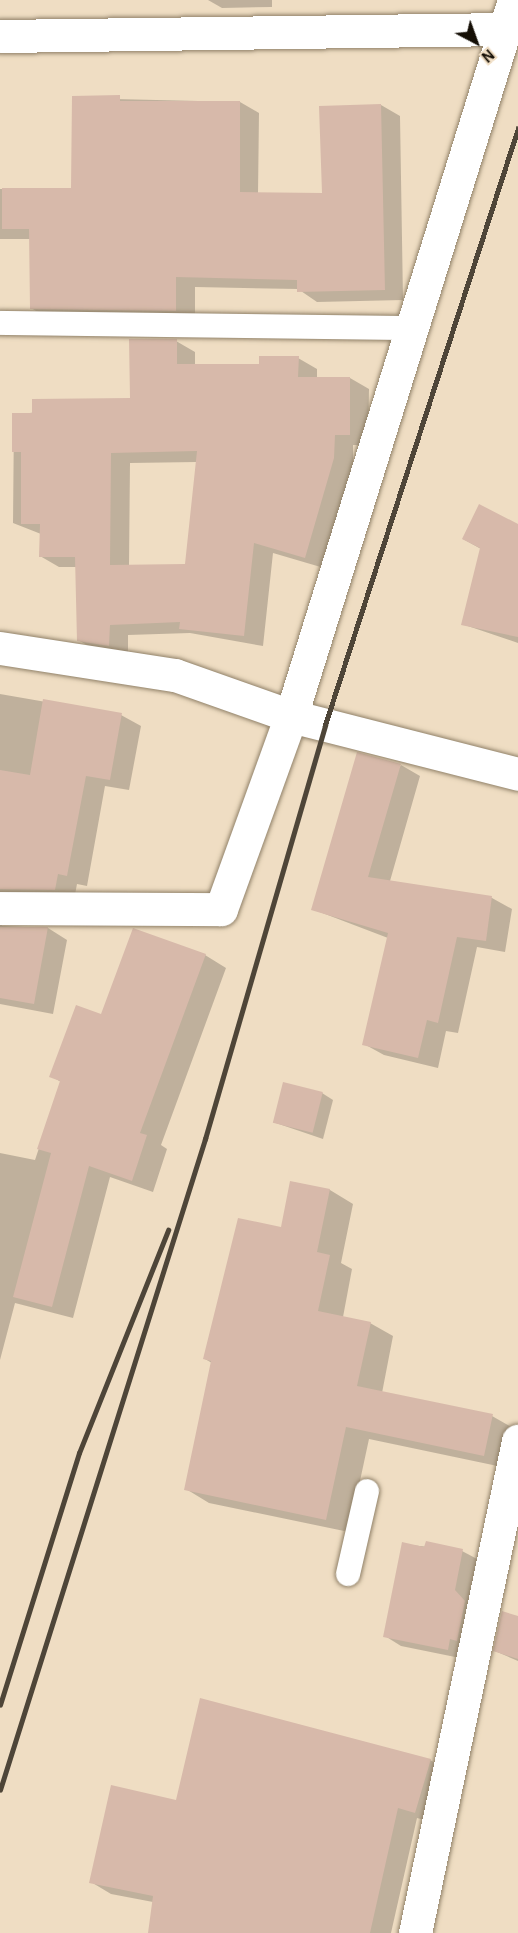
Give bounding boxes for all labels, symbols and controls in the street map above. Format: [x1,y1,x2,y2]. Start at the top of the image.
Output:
north arrow [446,12,506,72]
text: N [478,46,497,65]

